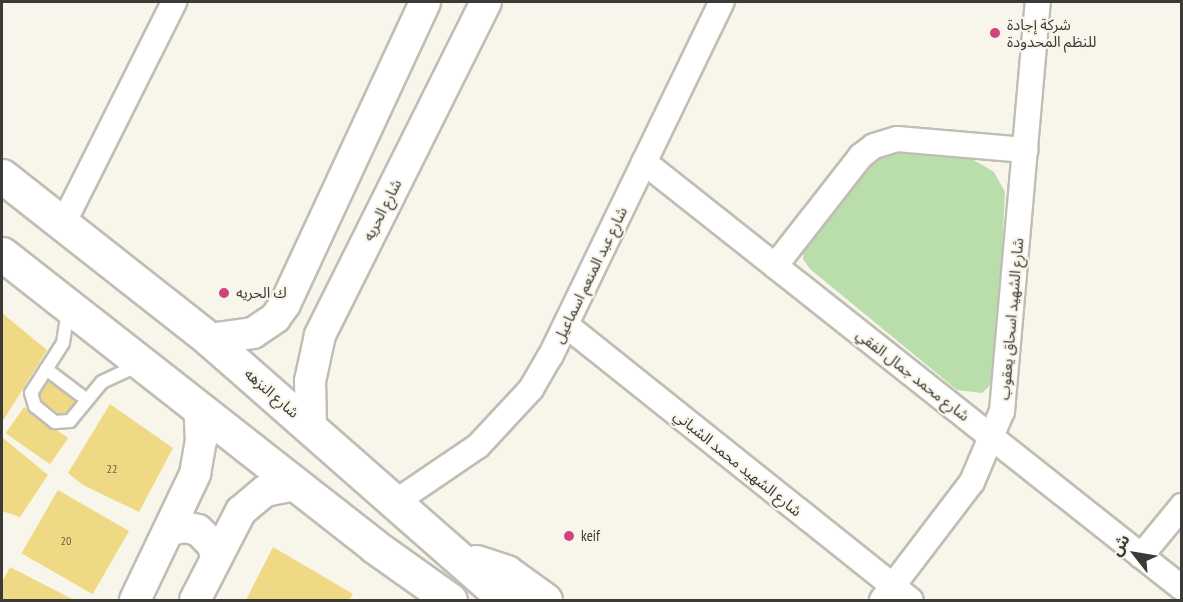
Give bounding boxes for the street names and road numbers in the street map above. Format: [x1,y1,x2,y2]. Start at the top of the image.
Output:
street label: شارع الحريه [359,176,405,244]
street label: شارع عبد المنعم اسماعيل [549,204,631,346]
street label: شارع الشهيد اسحاق يعقوب [995,237,1027,401]
street label: شارع محمد جمال الفقي [853,325,973,425]
street label: شارع النزهه [241,364,303,422]
street label: شارع الشهيد محمد الشباني [671,406,805,520]

